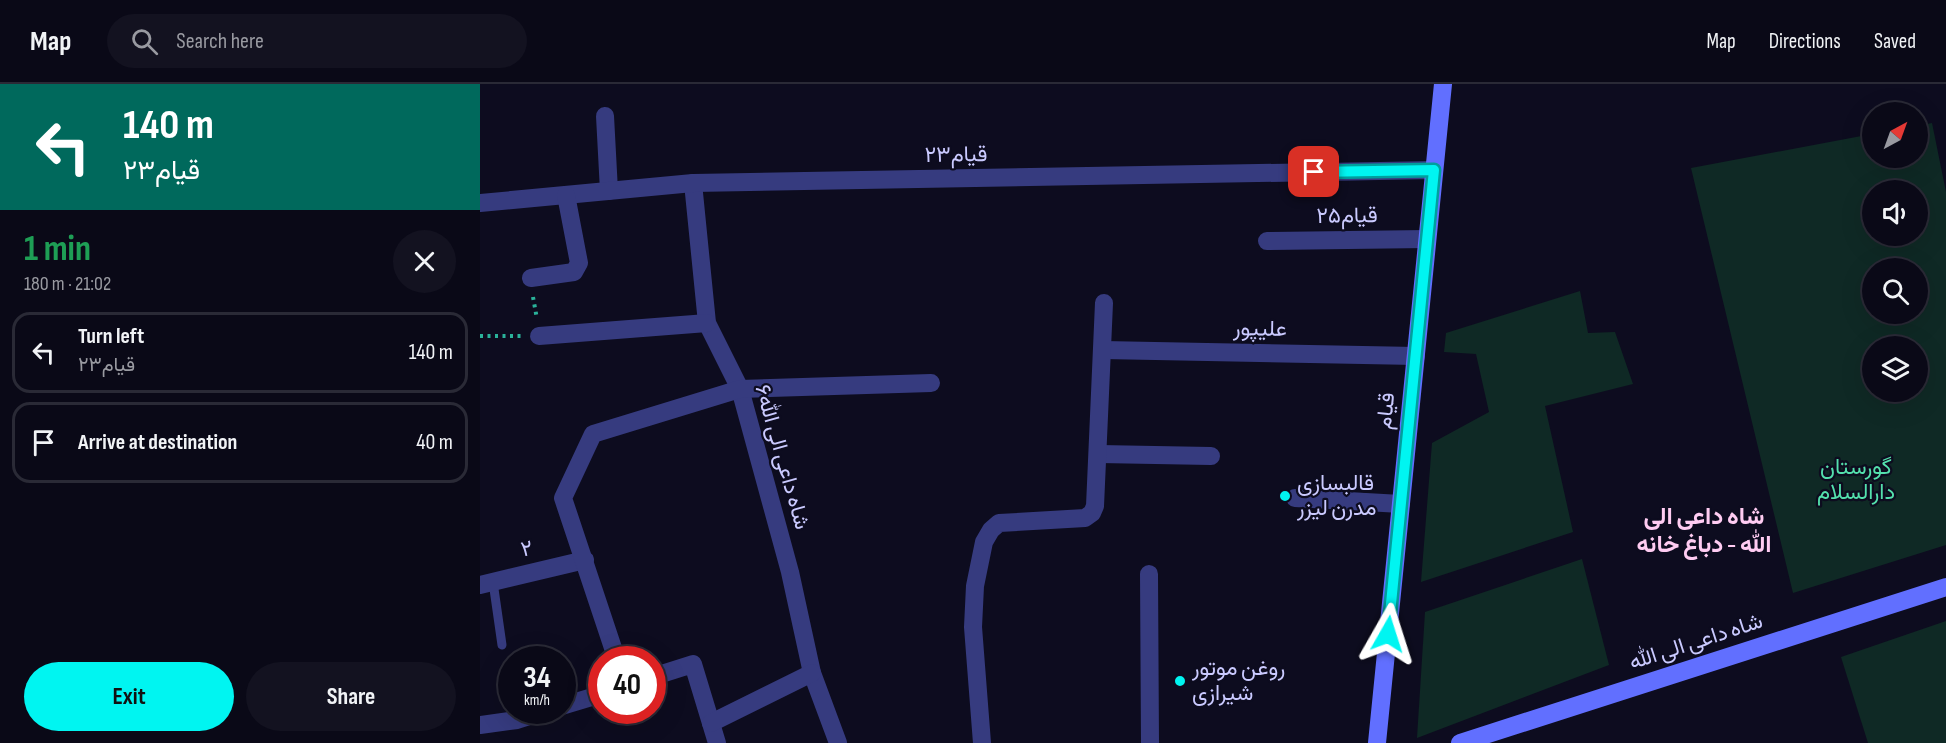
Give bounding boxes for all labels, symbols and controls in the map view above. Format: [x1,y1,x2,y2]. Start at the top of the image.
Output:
search box [107,14,527,68]
text: Map [30,25,71,58]
icon: search [128,25,161,58]
text: Search here [176,28,264,55]
text: Map [1706,29,1736,54]
text: Directions [1769,29,1841,54]
text: Saved [1874,29,1916,54]
text: 140 m [123,100,214,151]
north arrow [1862,102,1928,168]
map controls [1862,102,1928,402]
icon: left [24,108,102,186]
street label: قیام۲۳ [924,141,988,169]
pin [1288,146,1339,197]
text: قیام۲۳ [123,155,200,187]
icon: arrive [1297,155,1330,188]
button: sound [1862,180,1928,246]
street label: قیام۲۵ [1316,202,1378,230]
text: 1 min [24,228,91,271]
button: close [393,230,456,293]
button: search [1862,258,1928,324]
text: 180 m · 21:02 [24,272,111,296]
street label: علیپور [1232,315,1287,343]
text: Turn left [78,323,144,350]
icon: left [27,336,60,369]
button: layers [1862,336,1928,402]
text: 140 m [409,339,453,366]
text: قیام۲۳ [78,353,135,377]
street label: شاه داعی الی الله۶ [748,381,817,533]
street label: قیام [1371,391,1401,431]
icon: arrive [27,426,60,459]
text: Arrive at destination [78,429,237,456]
text: 40 m [416,429,453,456]
park label: گورستان دارالسلام [1817,454,1895,506]
place label: قالبسازی مدرن لیزر [1296,470,1376,522]
marker: قالبسازی مدرن لیزر [1278,489,1292,503]
district label: شاه داعی الی الله - دباغ خانه [1637,502,1771,560]
street label: ۲ [518,535,536,563]
position arrow [1356,602,1420,666]
street label: شاه داعی الی الله [1626,607,1766,676]
speed limit sign: 40 [588,646,666,724]
place label: روغن موتور شیرازی [1191,655,1285,707]
text: 34 [523,660,551,696]
button: Exit [24,662,234,731]
button: Share [246,662,456,731]
marker: روغن موتور شیرازی [1173,674,1187,688]
text: km/h [524,691,550,710]

